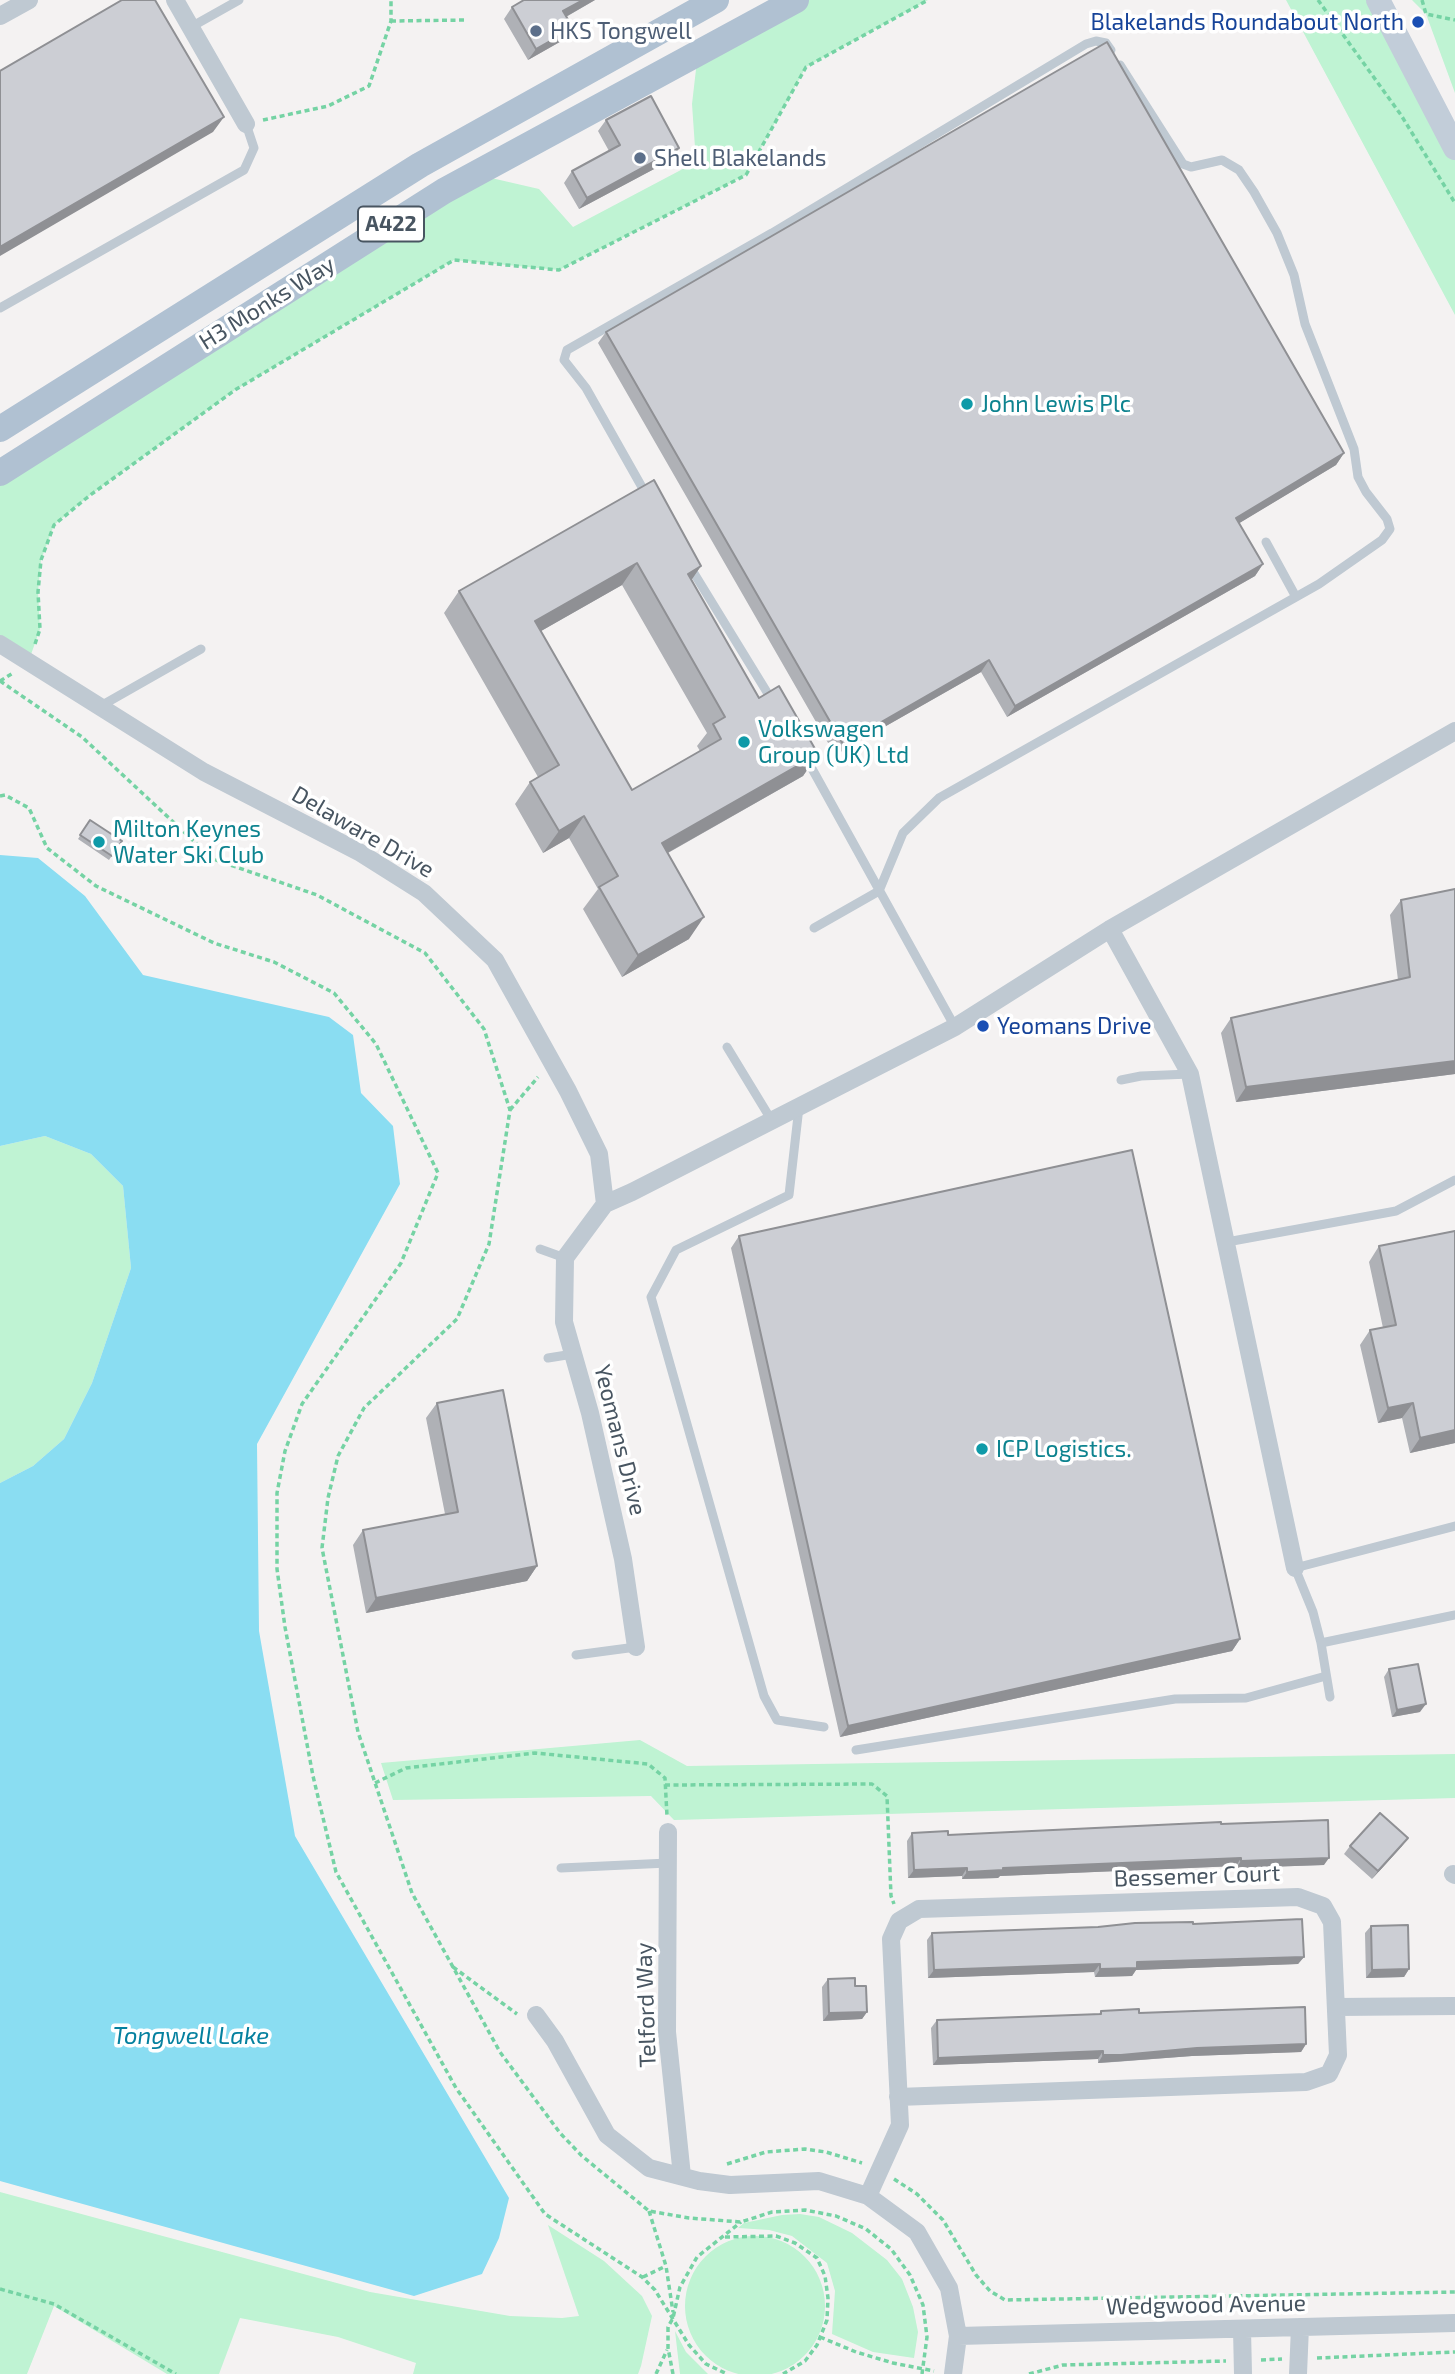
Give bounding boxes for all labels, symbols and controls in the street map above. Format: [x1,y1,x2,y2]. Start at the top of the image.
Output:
place label: Blakelands Roundabout North [1091,8,1404,36]
marker: Blakelands Roundabout North [1410,14,1426,30]
place label: HKS Tongwell [550,17,692,45]
marker: HKS Tongwell [528,23,544,39]
place label: Shell Blakelands [654,144,827,172]
marker: Shell Blakelands [632,150,648,166]
road number: A422 [358,206,424,242]
street label: H3 Monks Way [194,250,340,356]
place label: John Lewis Plc [981,390,1131,418]
marker: John Lewis Plc [959,396,975,412]
place label: Volkswagen Group (UK) Ltd [758,715,909,769]
marker: Volkswagen Group (UK) Ltd [736,734,752,750]
street label: Delaware Drive [287,780,439,884]
place label: Milton Keynes Water Ski Club [113,815,264,869]
marker: Milton Keynes Water Ski Club [91,834,107,850]
place label: Yeomans Drive [997,1012,1152,1040]
marker: Yeomans Drive [975,1018,991,1034]
street label: Yeomans Drive [588,1362,652,1518]
place label: ICP Logistics. [996,1435,1132,1463]
marker: ICP Logistics. [974,1441,990,1457]
street label: Bessemer Court [1113,1859,1281,1893]
street label: Telford Way [630,1942,662,2068]
water label: Tongwell Lake [113,2022,269,2050]
street label: Wedgwood Avenue [1106,2289,1306,2321]

